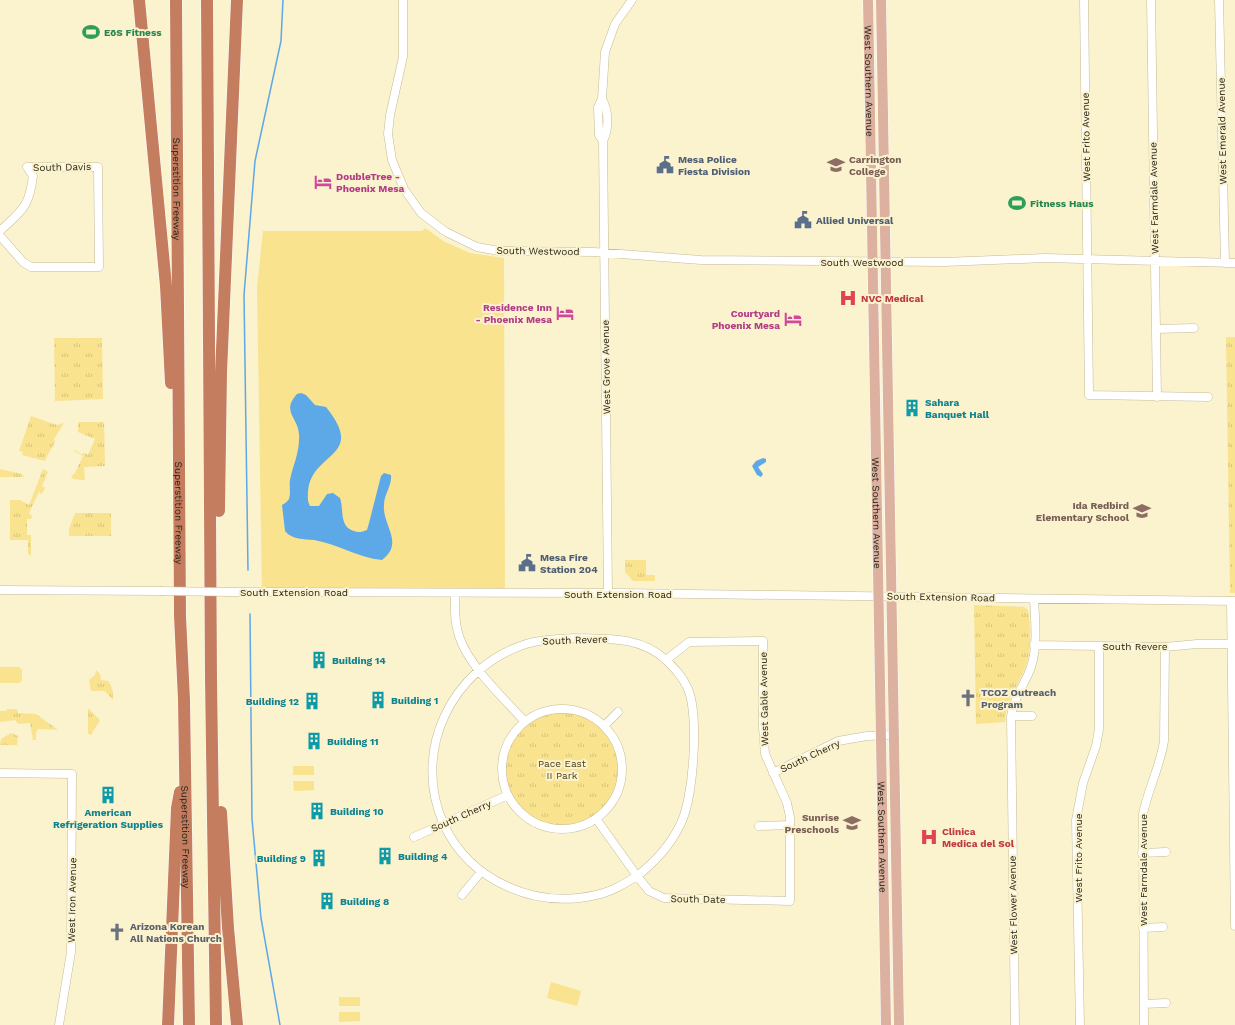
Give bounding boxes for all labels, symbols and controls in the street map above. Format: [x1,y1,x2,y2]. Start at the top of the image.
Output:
sports icon: EōS Fitness [81,22,101,42]
street label: West Southern Avenue [863,25,876,137]
place label: EōS Fitness [104,27,162,38]
street label: West Emerald Avenue [1216,77,1228,185]
street label: West Frito Avenue [1080,92,1092,182]
street label: Superstition Freeway [171,137,183,241]
street label: West Farmdale Avenue [1148,142,1160,254]
place label: Mesa Police Fiesta Division [678,154,750,177]
place label: Carrington College [849,154,901,177]
public building icon: Mesa Police Fiesta Division [655,155,675,175]
school or university icon: Carrington College [826,155,846,175]
street label: South Davis [33,161,91,173]
place label: DoubleTree - Phoenix Mesa [336,171,405,194]
hotel icon: DoubleTree - Phoenix Mesa [313,172,333,192]
sports icon: Fitness Haus [1007,193,1027,213]
place label: Fitness Haus [1030,198,1094,209]
public building icon: Allied Universal [793,210,813,230]
place label: Allied Universal [816,215,894,226]
street label: South Westwood [496,245,580,257]
street label: South Westwood [820,257,904,268]
hospital icon: NVC Medical [838,288,858,308]
place label: NVC Medical [861,293,924,304]
place label: Residence Inn - Phoenix Mesa [476,302,552,325]
hotel icon: Residence Inn - Phoenix Mesa [555,303,575,323]
place label: Courtyard Phoenix Mesa [712,308,780,331]
hotel icon: Courtyard Phoenix Mesa [783,309,803,329]
street label: West Grove Avenue [600,319,612,414]
place label: Sahara Banquet Hall [925,397,990,420]
building icon: Sahara Banquet Hall [902,398,922,418]
street label: West Southern Avenue [871,457,883,569]
street label: Superstition Freeway [173,461,185,565]
place label: Ida Redbird Elementary School [1036,500,1130,523]
school or university icon: Ida Redbird Elementary School [1132,501,1152,521]
place label: Mesa Fire Station 204 [540,552,598,575]
public building icon: Mesa Fire Station 204 [517,553,537,573]
street label: South Extension Road [240,587,348,598]
street label: South Extension Road [564,589,672,600]
street label: South Extension Road [887,591,995,603]
street label: South Revere [542,633,608,647]
street label: South Revere [1102,641,1168,652]
building icon: Building 14 [309,650,329,670]
street label: West Gable Avenue [758,652,770,746]
place label: Building 14 [332,655,386,666]
place label: TCOZ Outreach Program [981,687,1056,710]
church icon: TCOZ Outreach Program [958,688,978,708]
building icon: Building 1 [368,690,388,710]
building icon: Building 12 [302,691,322,711]
place label: Building 1 [391,695,438,706]
place label: Building 12 [246,696,299,707]
building icon: Building 11 [304,731,324,751]
place label: Building 11 [327,736,379,747]
street label: South Cherry [778,737,842,775]
park label: Pace East II Park [538,758,587,781]
street label: West Southern Avenue [876,781,889,893]
building icon: American Refrigeration Supplies [98,785,118,805]
street label: Superstition Freeway [180,785,192,889]
street label: South Cherry [429,798,493,834]
building icon: Building 10 [307,801,327,821]
place label: Building 10 [330,806,384,817]
place label: American Refrigeration Supplies [53,807,164,830]
place label: Sunrise Preschools [785,812,840,835]
school or university icon: Sunrise Preschools [842,813,862,833]
street label: West Frito Avenue [1073,813,1084,902]
street label: West Farmdale Avenue [1138,814,1149,926]
place label: Clinica Medica del Sol [942,826,1015,849]
hospital icon: Clinica Medica del Sol [919,827,939,847]
building icon: Building 4 [375,846,395,866]
building icon: Building 9 [309,848,329,868]
place label: Building 4 [398,851,448,862]
place label: Building 9 [257,853,306,864]
street label: West Flower Avenue [1007,855,1019,955]
street label: West Iron Avenue [66,857,78,943]
building icon: Building 8 [317,891,337,911]
street label: South Date [670,893,726,905]
place label: Building 8 [340,896,389,907]
place label: Arizona Korean All Nations Church [130,921,222,944]
church icon: Arizona Korean All Nations Church [107,922,127,942]

